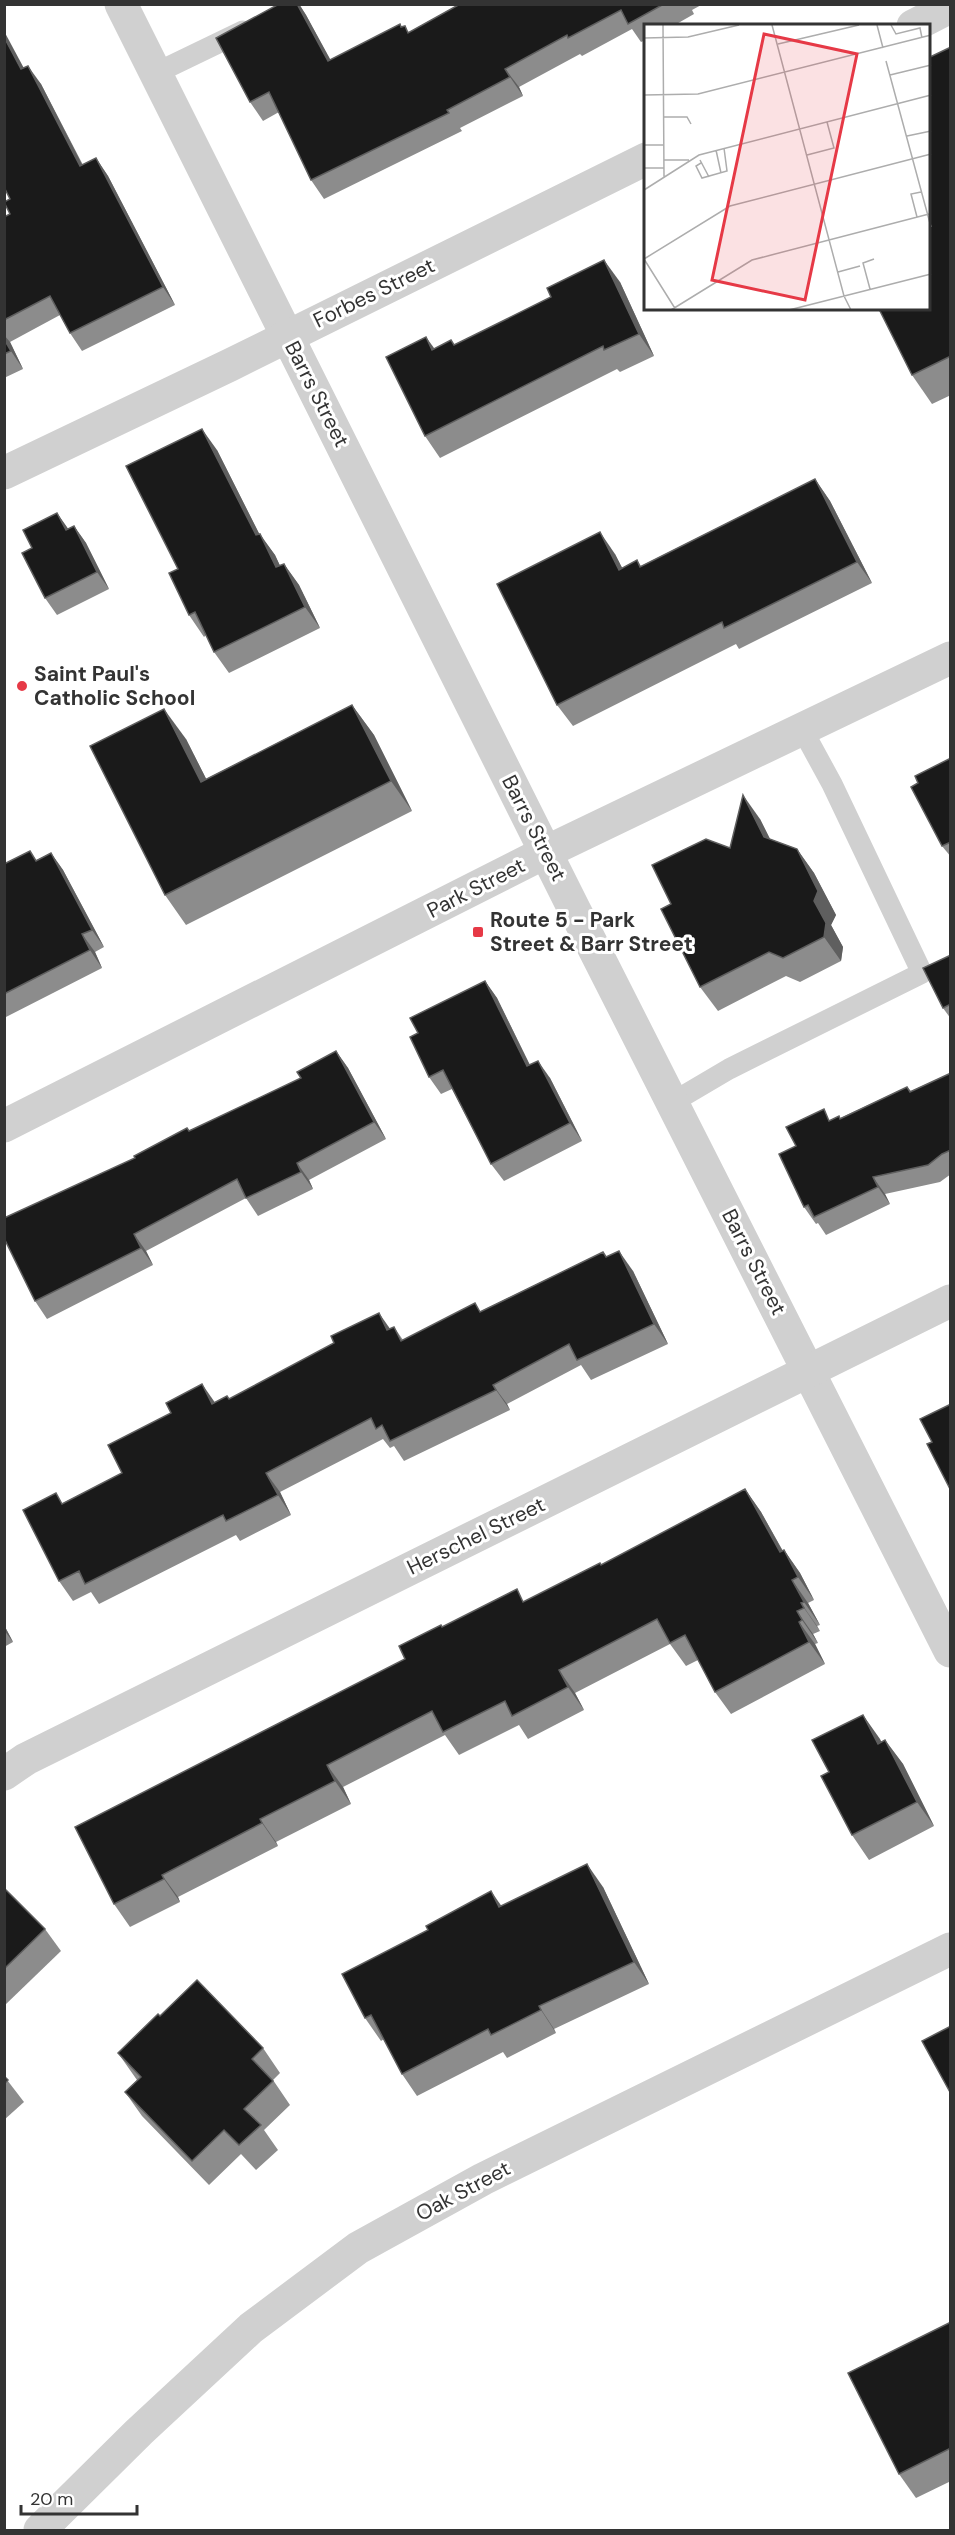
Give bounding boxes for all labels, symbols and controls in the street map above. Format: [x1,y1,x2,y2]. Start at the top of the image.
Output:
inset map [644,24,931,310]
street label: Forbes Street [309,252,439,334]
street label: Barrs Street [278,336,356,452]
place label: Saint Paul's Catholic School [34,660,195,712]
marker: Saint Paul's Catholic School [15,679,29,693]
street label: Barrs Street [495,770,573,886]
street label: Park Street [422,851,530,925]
place label: Route 5 - Park Street & Barr Street [490,906,693,958]
marker: Route 5 - Park Street & Barr Street [471,925,485,939]
street label: Barrs Street [715,1204,793,1320]
street label: Herschel Street [402,1490,550,1582]
street label: Oak Street [411,2154,515,2228]
scale bar [21,2478,136,2516]
text: 20 m [30,2487,73,2511]

